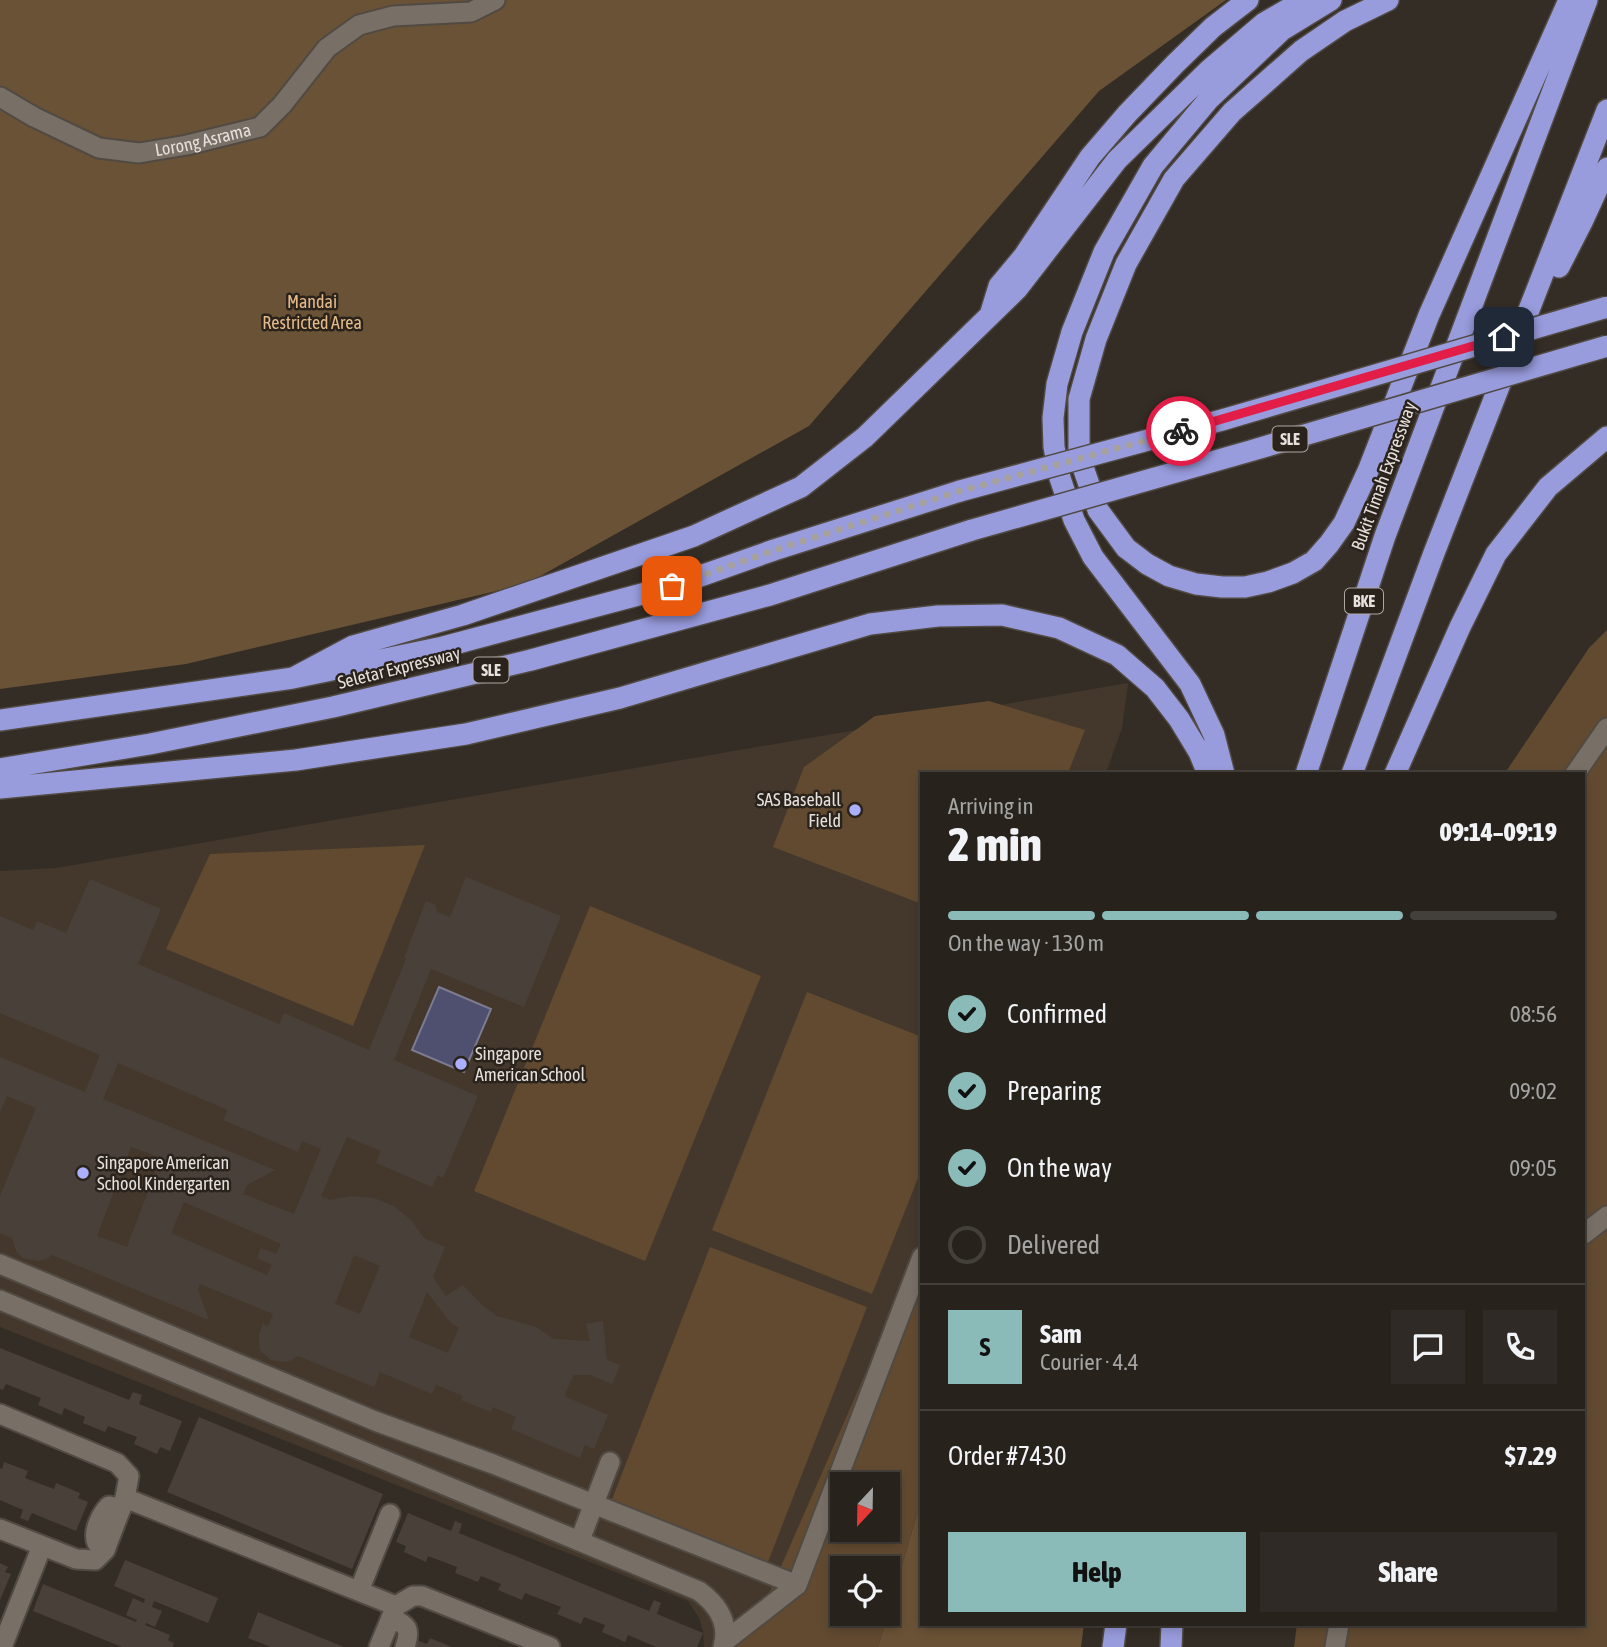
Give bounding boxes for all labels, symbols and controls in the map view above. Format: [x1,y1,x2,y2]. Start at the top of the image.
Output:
street label: Lorong Asrama [153,119,253,160]
park label: Mandai Restricted Area [262,291,362,333]
pin [1474,307,1534,367]
icon: home [1485,318,1523,356]
courier [1146,396,1216,466]
street label: Bukit Timah Expressway [1347,399,1420,553]
icon: bike [1162,412,1200,450]
road number: SLE [1272,426,1308,452]
pin [642,556,702,616]
icon: bag [653,567,691,605]
road number: BKE [1345,588,1383,614]
street label: Seletar Expressway [335,642,462,693]
road number: SLE [474,657,508,682]
place label: SAS Baseball Field [757,789,841,831]
text: Arriving in [948,793,1034,819]
marker: SAS Baseball Field [847,802,863,818]
text: 09:14–09:19 [1440,817,1557,847]
text: 2 min [948,818,1042,871]
text: On the way · 130 m [948,930,1104,956]
icon: check [948,995,986,1033]
text: Confirmed [1007,999,1107,1029]
text: 08:56 [1510,1001,1557,1027]
place label: Singapore American School [475,1043,585,1085]
marker: Singapore American School [453,1056,469,1072]
icon: check [948,1072,986,1110]
text: Preparing [1007,1076,1101,1106]
text: 09:02 [1509,1078,1557,1104]
icon: check [948,1149,986,1187]
place label: Singapore American School Kindergarten [97,1152,230,1194]
text: On the way [1007,1153,1112,1183]
text: 09:05 [1509,1155,1557,1181]
marker: Singapore American School Kindergarten [75,1165,91,1181]
text: Delivered [1007,1230,1100,1260]
button: chat [1391,1310,1465,1384]
button: phone [1483,1310,1557,1384]
text: Sam [1040,1319,1082,1349]
text: S [980,1332,990,1362]
text: Courier · 4.4 [1040,1349,1139,1375]
text: Order #7430 [948,1441,1067,1471]
text: $7.29 [1505,1441,1557,1471]
north arrow [830,1472,900,1542]
map controls [830,1472,900,1626]
button: Help [948,1532,1246,1612]
button: Share [1260,1532,1557,1612]
button: locate [830,1556,900,1626]

